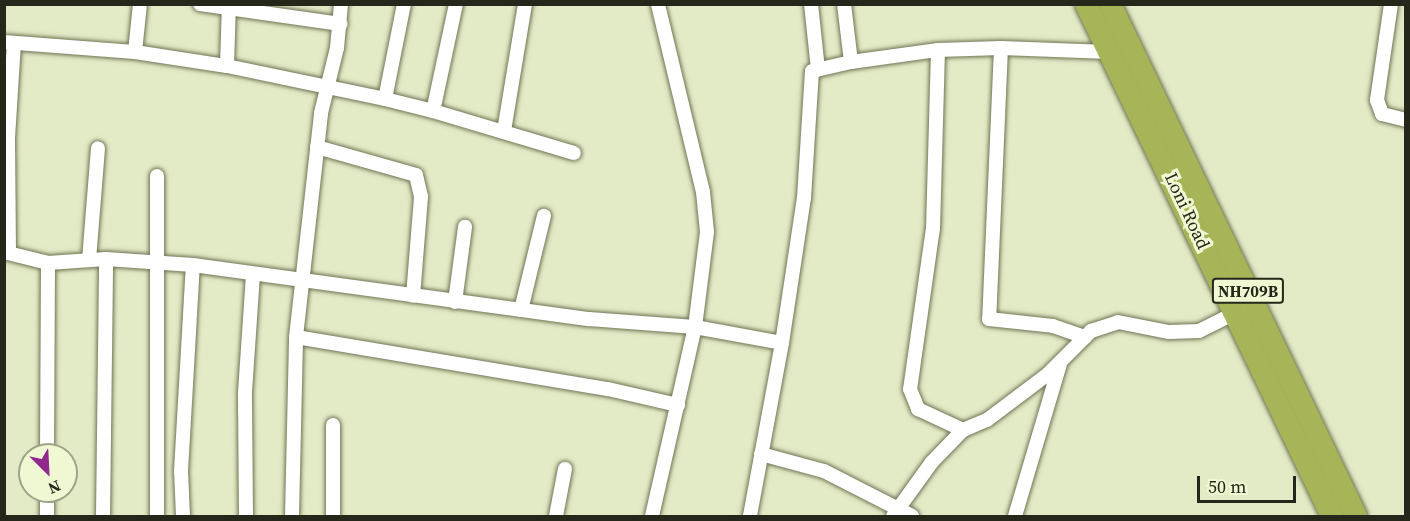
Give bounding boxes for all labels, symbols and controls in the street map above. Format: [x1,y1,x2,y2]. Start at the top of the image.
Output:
street label: Loni Road [1160,169,1214,253]
road number: NH709B [1210,278,1286,304]
north arrow [18,443,78,503]
scale bar [1200,464,1299,502]
text: 50 m [1208,474,1246,499]
text: N [45,475,64,500]

